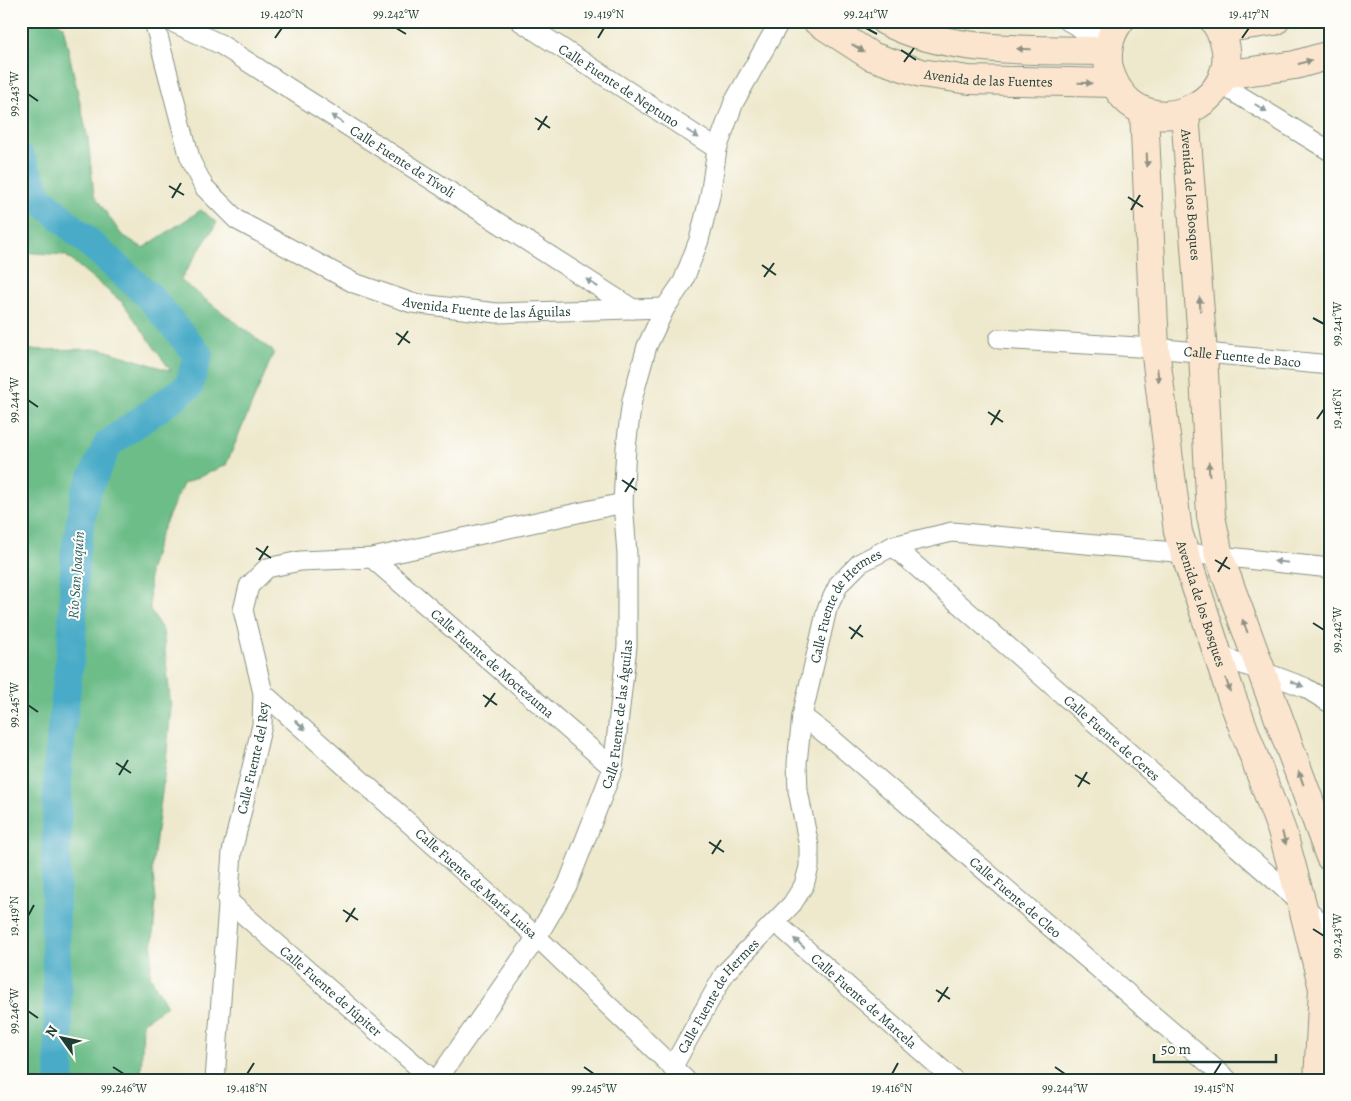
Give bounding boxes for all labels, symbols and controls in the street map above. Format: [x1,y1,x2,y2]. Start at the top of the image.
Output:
text: 19.420°N [260,6,304,22]
text: 99.242°W [373,6,420,22]
text: 19.419°N [584,6,625,22]
text: 99.241°W [844,6,889,22]
text: 19.417°N [1229,6,1269,22]
street label: Calle Fuente de Neptuno [555,39,683,132]
one-way arrow [851,43,865,52]
one-way arrow [1016,45,1032,53]
one-way arrow [1298,58,1313,66]
street label: Avenida de las Fuentes [922,64,1053,92]
text: 99.243°W [6,70,22,117]
one-way arrow [1077,79,1093,87]
one-way arrow [1255,104,1268,113]
one-way arrow [331,114,344,124]
street label: Calle Fuente de Tívoli [346,121,459,202]
street label: Avenida de los Bosques [1176,127,1205,261]
one-way arrow [687,129,700,138]
one-way arrow [1143,152,1151,168]
one-way arrow [585,278,598,287]
street label: Avenida Fuente de las Águilas [399,291,571,323]
one-way arrow [1195,296,1203,312]
text: 99.241°W [1329,301,1345,346]
street label: Calle Fuente de Baco [1183,342,1302,372]
one-way arrow [1154,367,1162,383]
text: 99.244°W [6,376,22,423]
text: 19.416°N [1329,388,1345,429]
one-way arrow [1204,461,1212,477]
water label: Río San Joaquín [63,530,89,620]
street label: Avenida de los Bosques [1171,537,1230,669]
street label: Calle Fuente de Hermes [806,544,885,665]
one-way arrow [1273,558,1289,566]
street label: Calle Fuente de Moctezuma [427,604,558,723]
text: 99.242°W [1329,606,1345,653]
one-way arrow [1241,618,1249,633]
street label: Calle Fuente de las Águilas [597,640,637,792]
one-way arrow [1225,678,1232,693]
text: 99.245°W [6,681,22,728]
one-way arrow [1289,681,1304,688]
street label: Calle Fuente de Ceres [1059,691,1164,785]
street label: Calle Fuente del Rey [232,701,273,816]
one-way arrow [293,719,305,731]
one-way arrow [1297,770,1305,785]
street label: Calle Fuente de María Luisa [411,824,542,943]
one-way arrow [1281,830,1289,845]
street label: Calle Fuente de Cleo [965,852,1065,942]
text: 19.419°N [6,895,22,936]
text: 99.243°W [1329,912,1345,959]
street label: Calle Fuente de Hermes [673,934,764,1057]
one-way arrow [794,937,806,949]
street label: Calle Fuente de Júpiter [276,941,386,1041]
street label: Calle Fuente de Marcela [807,949,921,1053]
text: 99.246°W [6,987,22,1034]
north arrow [38,1014,88,1064]
text: N [41,1022,62,1041]
scale bar [1154,1031,1276,1063]
text: 50 m [1161,1039,1191,1059]
text: 99.246°W [101,1080,148,1096]
text: 19.418°N [227,1080,268,1096]
text: 99.245°W [571,1080,618,1096]
text: 19.416°N [872,1080,913,1096]
text: 99.244°W [1042,1080,1089,1096]
text: 19.415°N [1194,1080,1234,1096]

